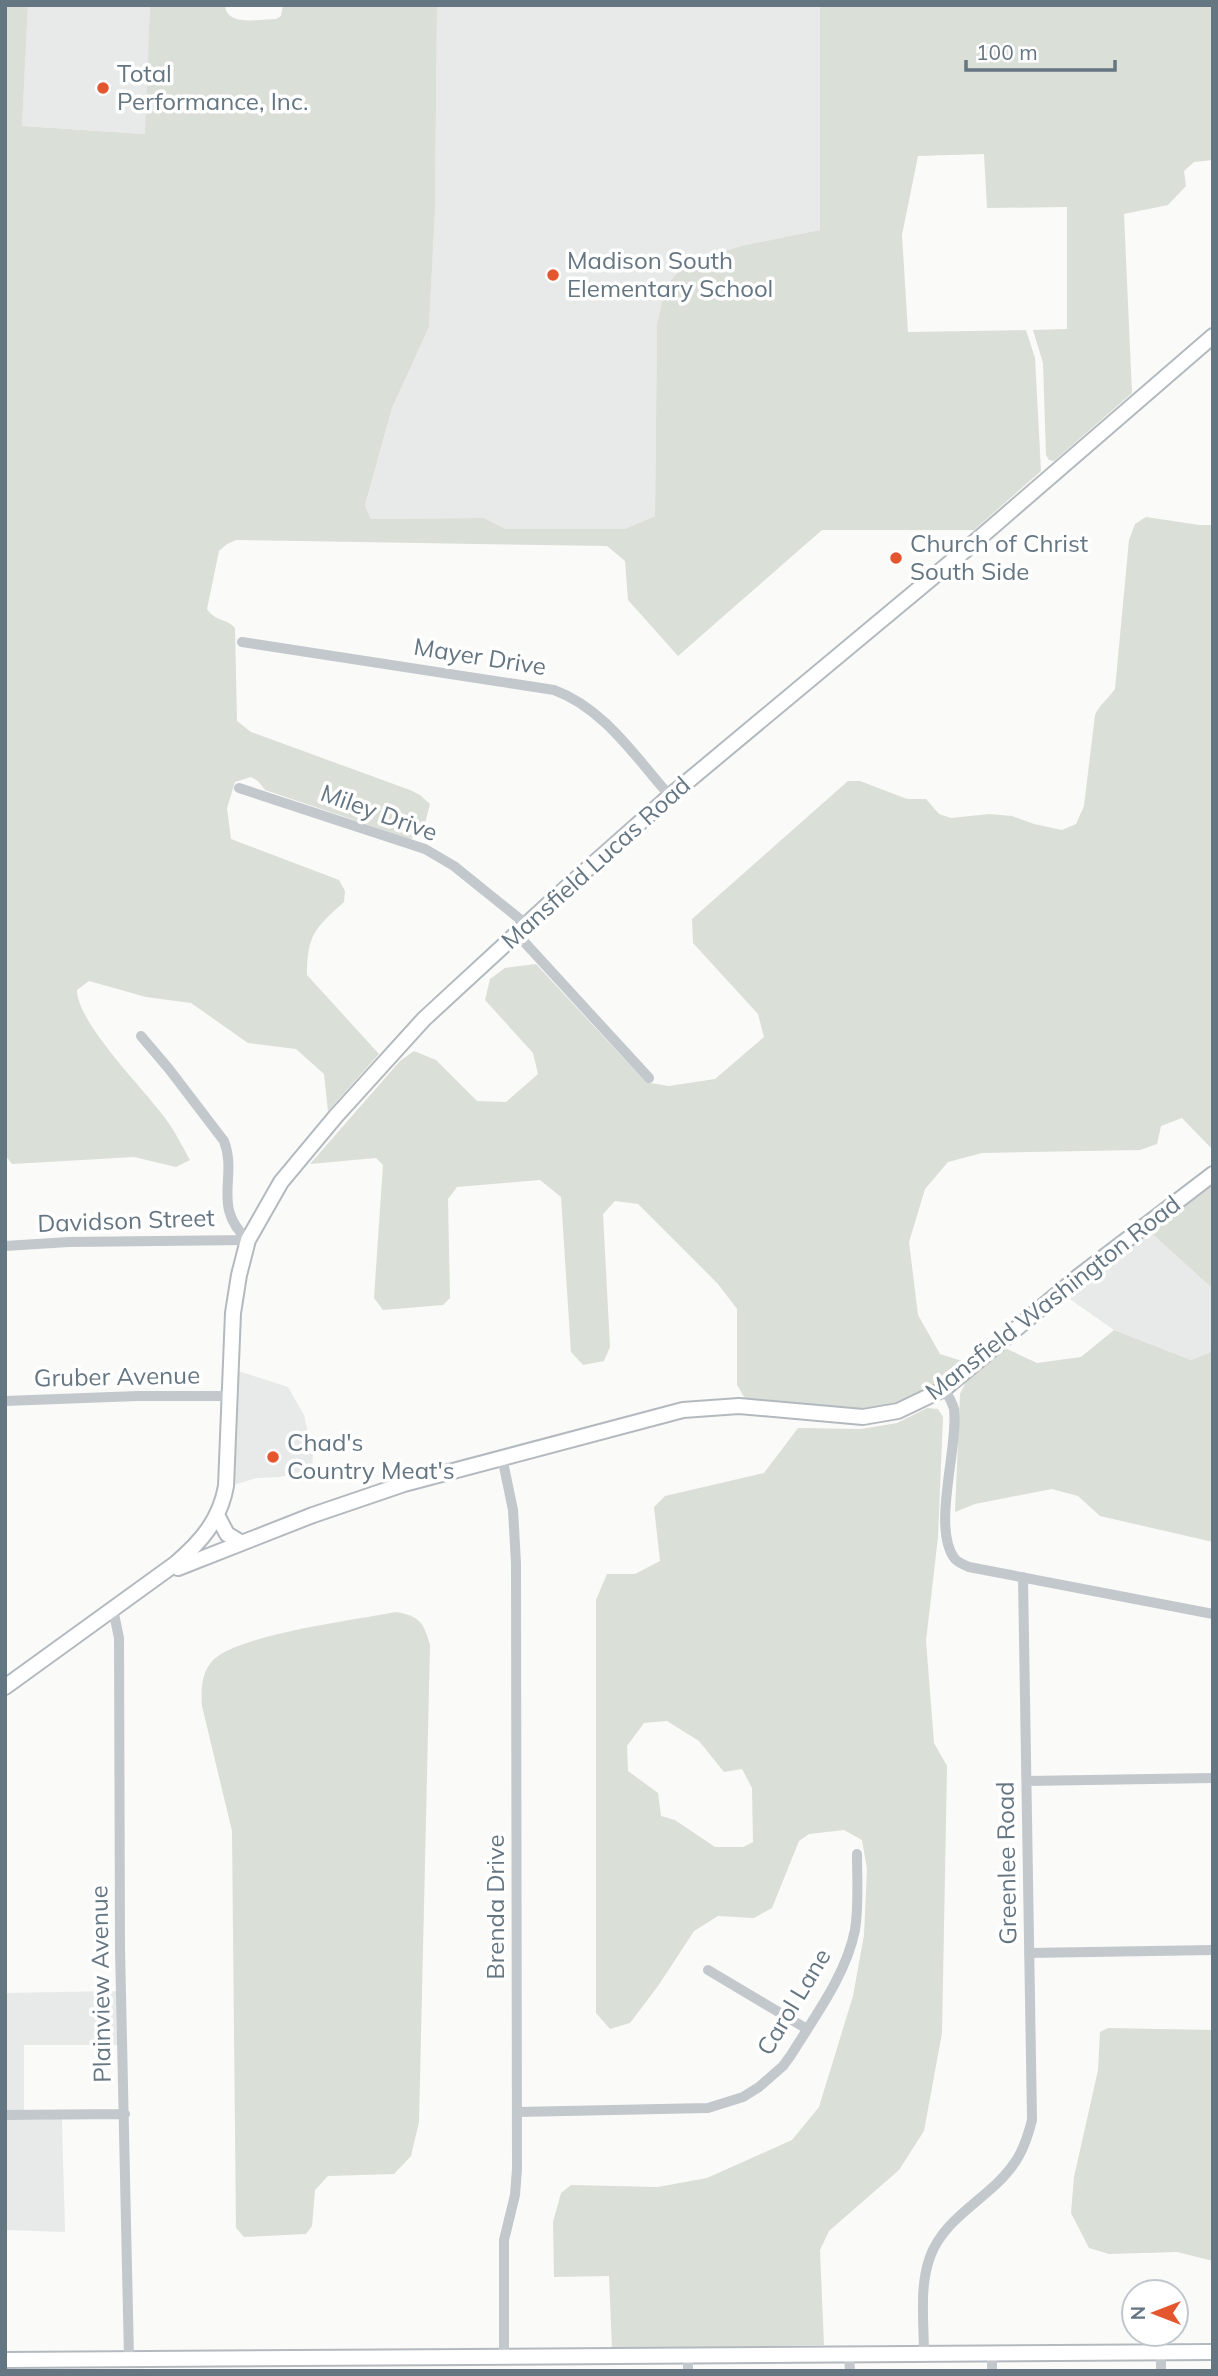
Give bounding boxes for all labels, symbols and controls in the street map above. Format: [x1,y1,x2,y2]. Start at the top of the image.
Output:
scale bar [966,28,1115,72]
text: 100 m [976,39,1038,65]
place label: Total Performance, Inc. [117,58,309,116]
marker: Total Performance, Inc. [95,80,111,96]
place label: Madison South Elementary School [567,245,773,303]
marker: Madison South Elementary School [545,267,561,283]
place label: Church of Christ South Side [910,528,1088,586]
marker: Church of Christ South Side [888,550,904,566]
street label: Mayer Drive [412,631,548,681]
street label: Mansfield Lucas Road [495,769,696,955]
street label: Miley Drive [317,777,442,847]
street label: Mansfield Washington Road [919,1188,1186,1406]
street label: Davidson Street [37,1202,215,1238]
street label: Gruber Avenue [34,1360,200,1392]
place label: Chad's Country Meat's [287,1427,455,1485]
marker: Chad's Country Meat's [265,1449,281,1465]
street label: Greenlee Road [990,1781,1022,1945]
street label: Brenda Drive [480,1834,510,1980]
street label: Plainview Avenue [83,1885,117,2083]
street label: Carol Lane [750,1943,837,2060]
north arrow [1120,2278,1190,2348]
text: N [1126,2306,1150,2320]

